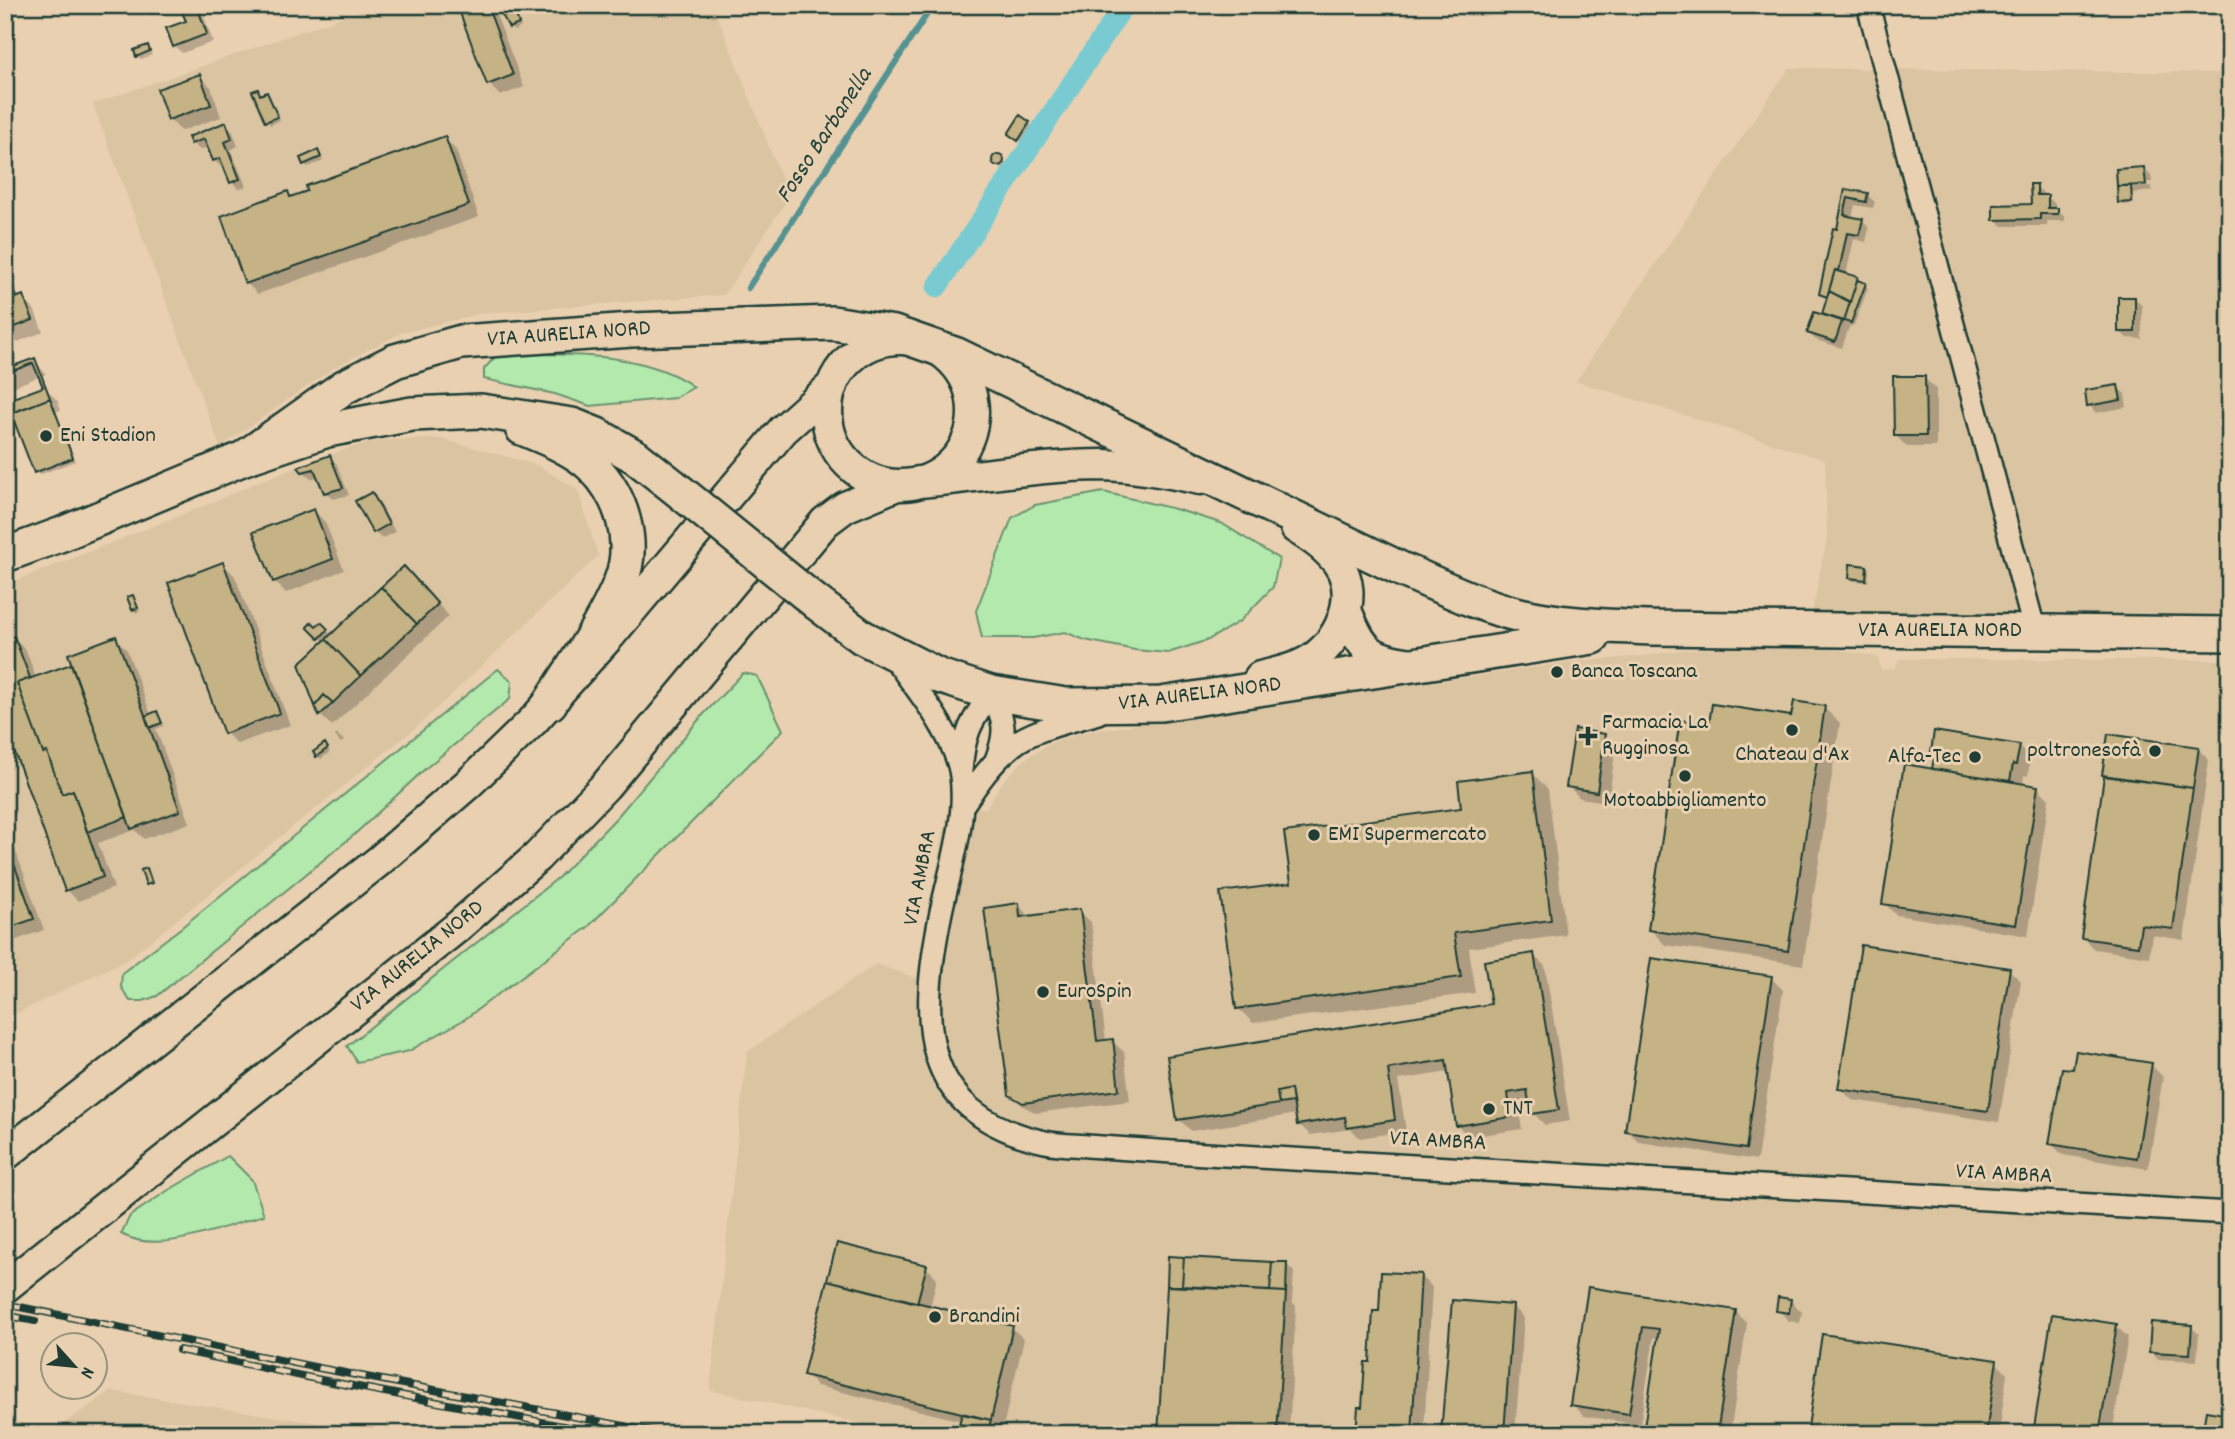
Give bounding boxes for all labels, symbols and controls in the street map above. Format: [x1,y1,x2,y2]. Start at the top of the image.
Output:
water label: Fosso Barbanella [768,60,882,210]
street label: VIA AURELIA NORD [486,313,652,357]
place label: Eni Stadion [60,420,156,453]
marker: Eni Stadion [38,428,54,444]
street label: VIA AURELIA NORD [1858,615,2022,648]
place label: Banca Toscana [1571,656,1698,689]
marker: Banca Toscana [1549,664,1565,680]
street label: VIA AURELIA NORD [1117,669,1283,721]
place label: Farmacia La Rugginosa [1602,707,1709,766]
marker: Chateau d'Ax [1784,722,1800,738]
marker: Farmacia La Rugginosa [1580,728,1596,744]
place label: poltronesofà [2027,735,2142,768]
place label: Chateau d'Ax [1735,739,1849,772]
place label: Alfa-Tec [1888,741,1961,774]
marker: poltronesofà [2147,743,2163,759]
marker: Alfa-Tec [1967,749,1983,765]
marker: Motoabbigliamento [1677,768,1693,784]
place label: Motoabbigliamento [1603,785,1767,818]
place label: EMI Supermercato [1328,819,1487,852]
street label: VIA AMBRA [896,827,946,929]
marker: EMI Supermercato [1306,827,1322,843]
street label: VIA AURELIA NORD [344,893,492,1021]
place label: EuroSpin [1057,976,1132,1009]
marker: EuroSpin [1035,984,1051,1000]
place label: TNT [1503,1093,1533,1126]
marker: TNT [1481,1101,1497,1117]
street label: VIA AMBRA [1389,1123,1487,1161]
street label: VIA AMBRA [1955,1156,2053,1194]
place label: Brandini [949,1301,1020,1334]
marker: Brandini [927,1309,943,1325]
north arrow [38,1330,108,1400]
text: N [72,1362,100,1382]

